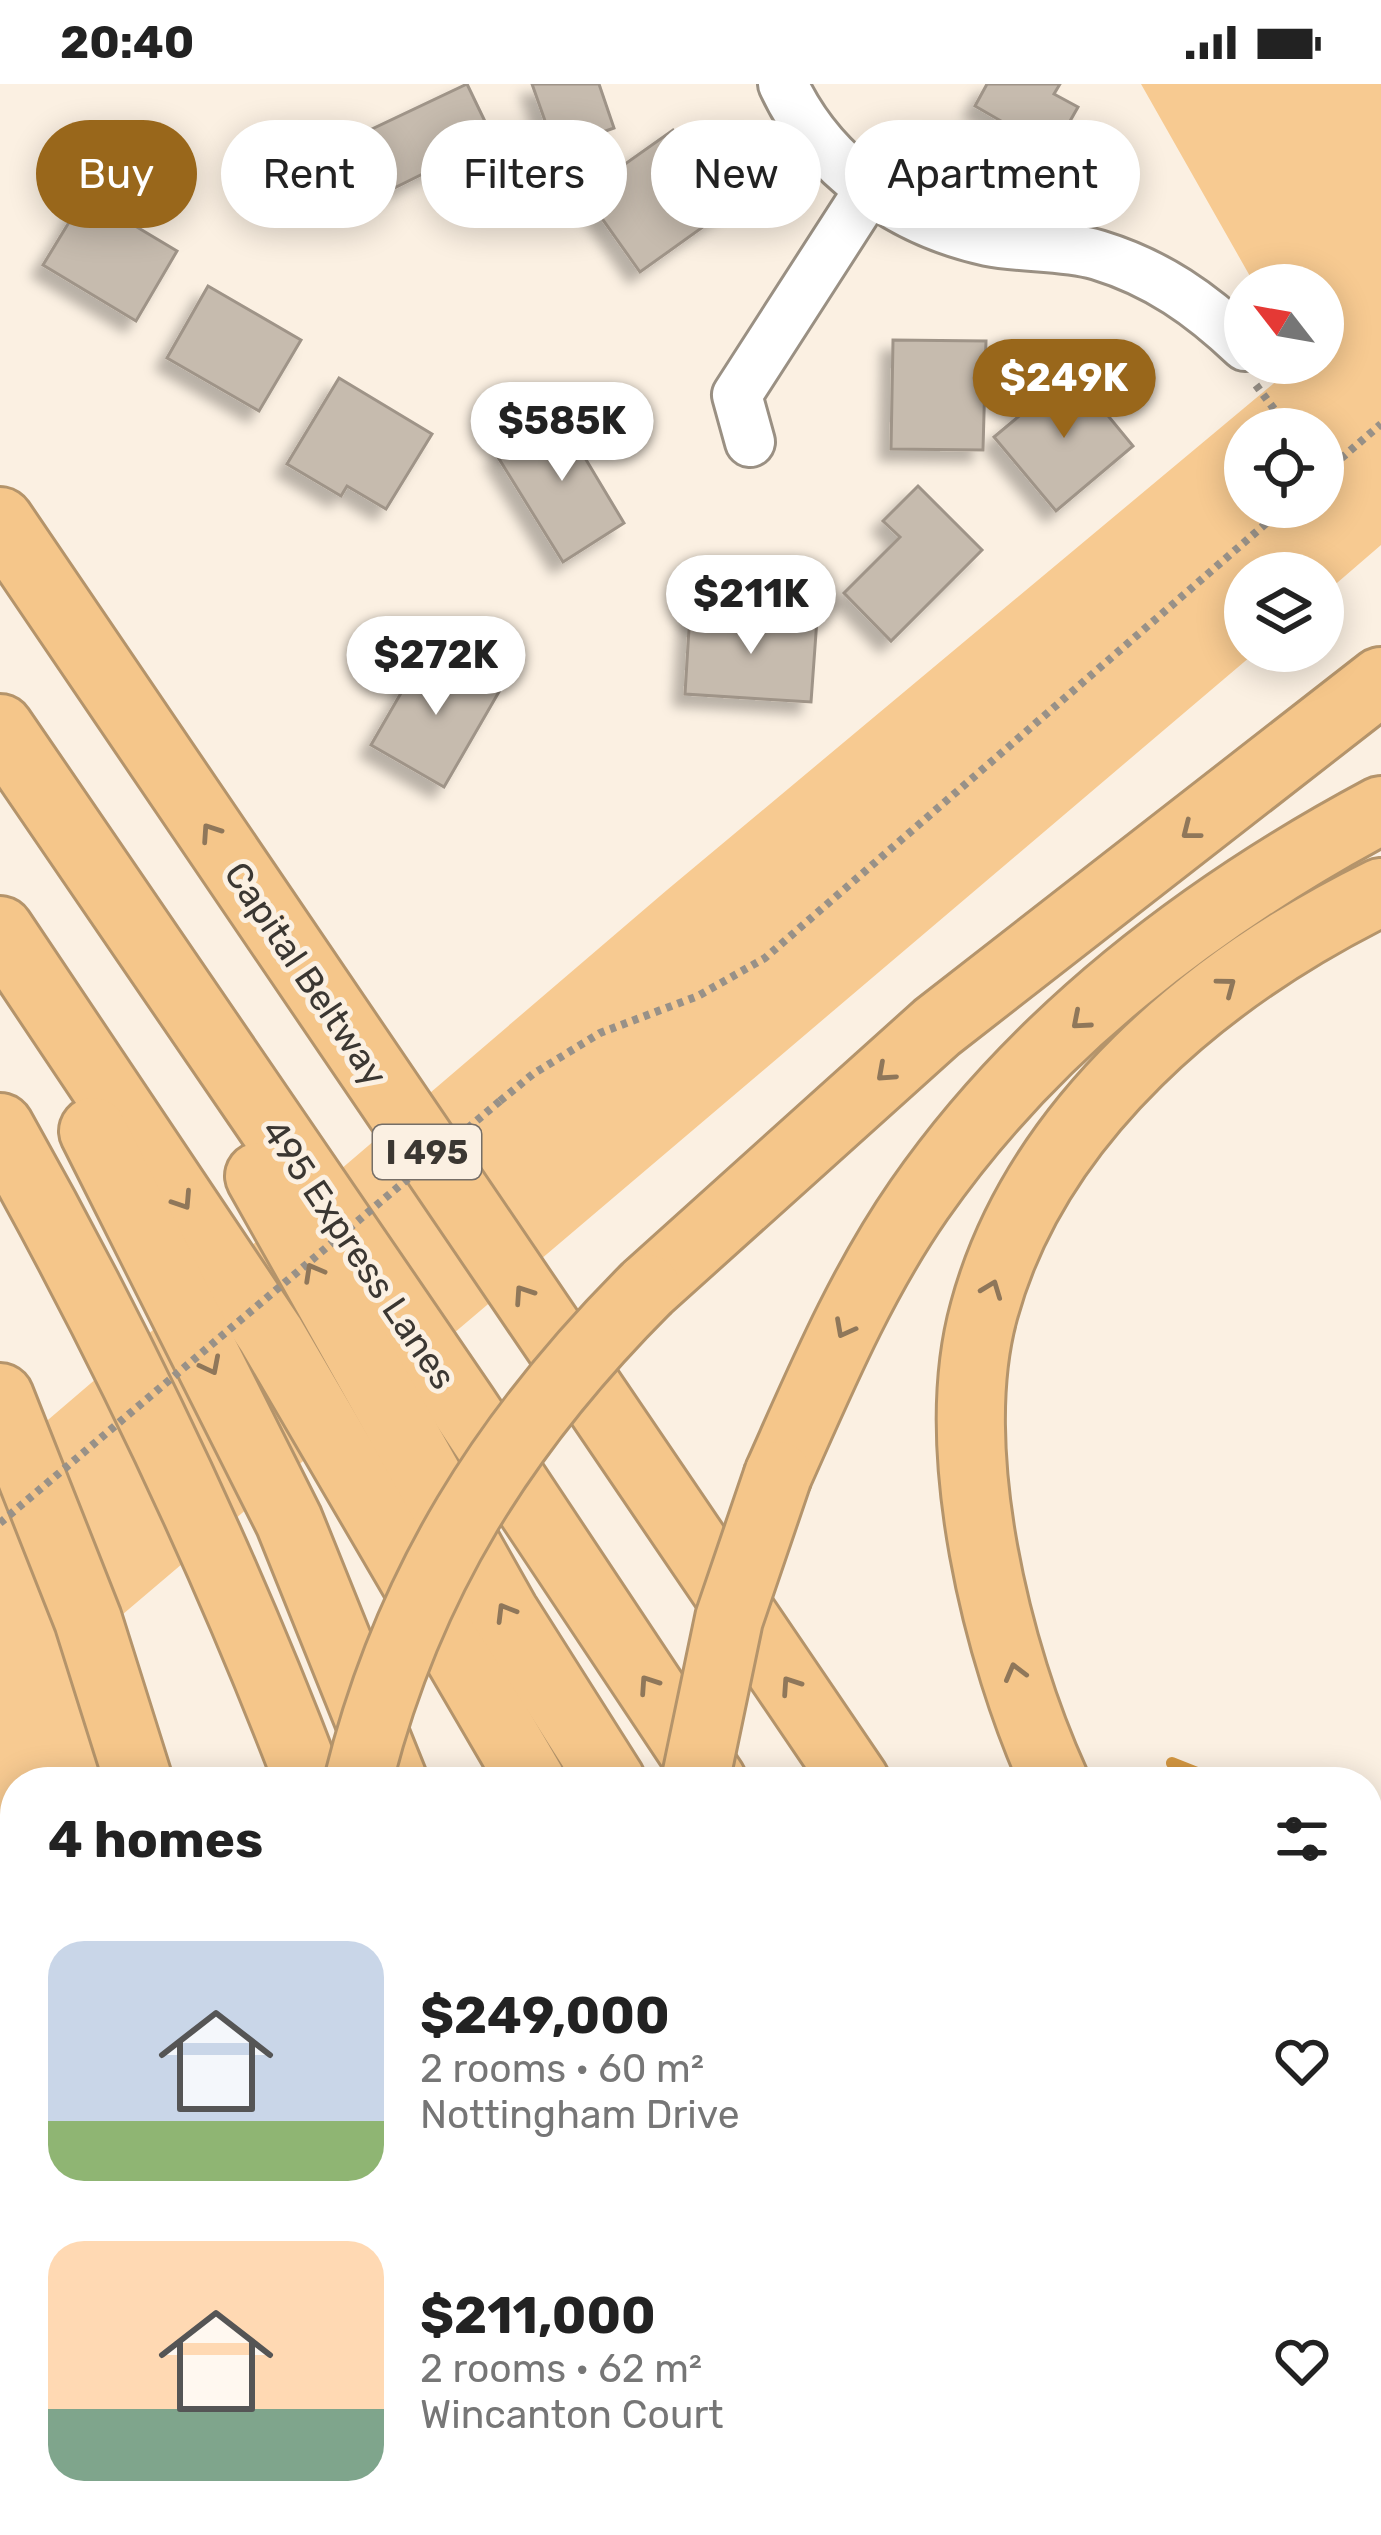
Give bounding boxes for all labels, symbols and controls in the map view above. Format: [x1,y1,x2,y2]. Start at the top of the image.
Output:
text: 20:40 [60,16,194,69]
chip: Buy [36,120,197,228]
chip: Rent [221,120,397,228]
chip: Filters [421,120,627,228]
chip: New [651,120,821,228]
chip: Apartment [845,120,1140,228]
north arrow [1224,264,1344,384]
map controls [1224,264,1344,672]
pin: $249K [980,339,1148,441]
text: $249K [1000,355,1128,401]
pin: $585K [478,382,646,484]
text: $585K [498,398,626,444]
button: locate [1224,408,1344,528]
button: layers [1224,552,1344,672]
pin: $211K [667,555,835,657]
text: $211K [693,571,809,617]
pin: $272K [352,616,520,718]
text: $272K [374,632,498,678]
one-way arrow [1182,817,1204,838]
one-way arrow [202,823,224,845]
street label: Capital Beltway [215,854,397,1094]
one-way arrow [1214,978,1235,1000]
one-way arrow [1072,1007,1094,1028]
one-way arrow [877,1059,898,1081]
street label: 495 Express Lanes [253,1111,465,1397]
road number: I 495 [373,1125,481,1179]
one-way arrow [168,1187,190,1209]
one-way arrow [304,1263,327,1285]
one-way arrow [978,1280,1002,1301]
one-way arrow [515,1285,537,1307]
one-way arrow [836,1316,859,1338]
one-way arrow [197,1354,221,1375]
one-way arrow [497,1603,519,1625]
one-way arrow [1004,1662,1029,1683]
one-way arrow [641,1676,663,1698]
one-way arrow [782,1677,804,1699]
icon: filters [1269,1806,1335,1872]
text: 4 homes [48,1809,263,1870]
text: $249,000 [420,1985,670,2046]
icon: home [144,1989,288,2133]
icon: heart [1269,2028,1335,2094]
text: 2 rooms · 60 m² [420,2046,704,2092]
text: Nottingham Drive [420,2092,740,2138]
text: $211,000 [420,2285,656,2346]
icon: home [144,2289,288,2433]
icon: heart [1269,2328,1335,2394]
text: 2 rooms · 62 m² [420,2346,702,2392]
text: Wincanton Court [420,2392,723,2438]

